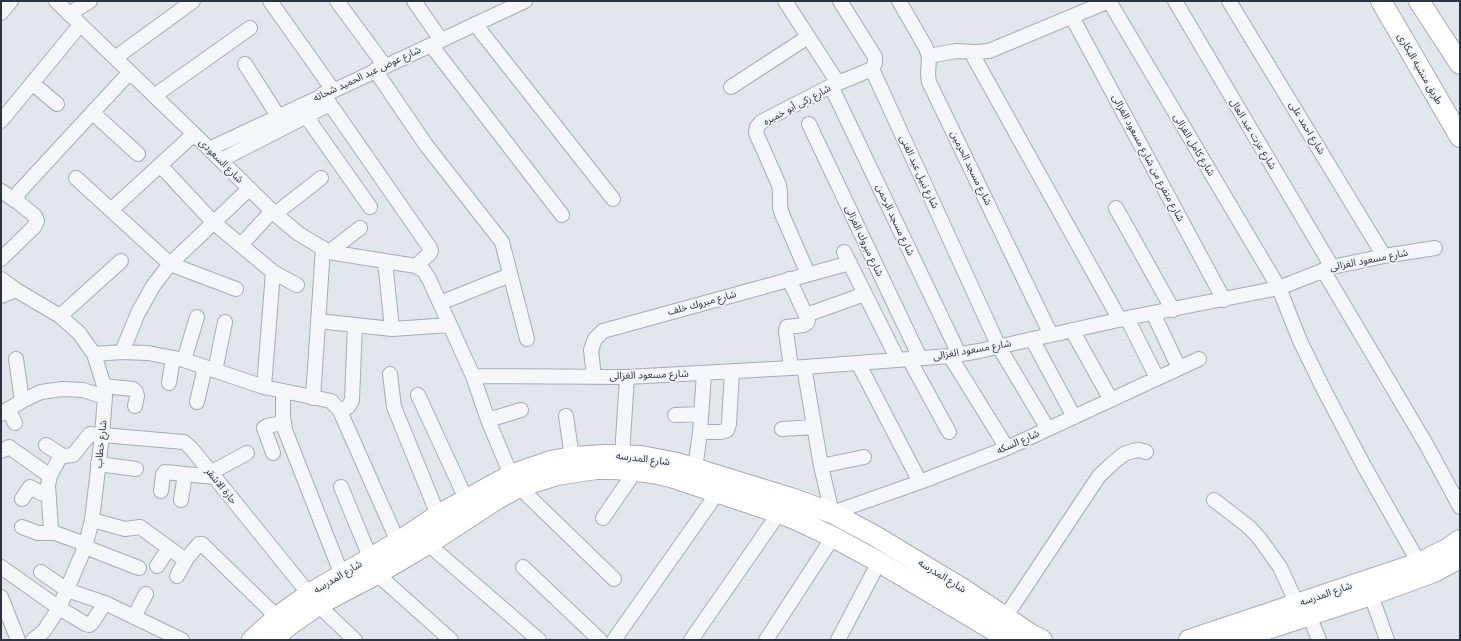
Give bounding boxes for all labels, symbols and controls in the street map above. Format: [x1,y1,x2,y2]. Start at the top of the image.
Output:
street label: طريق منشيه البكارى [1395,31,1445,107]
street label: شارع عوض عبد الحميد شحاته [311,44,423,104]
street label: شارع زكى أبو خميره [761,82,833,128]
street label: شارع متفرع من شارع مسعود الغزالى [1109,92,1187,224]
street label: شارع عزت عبد العال [1227,97,1279,171]
street label: شارع احمد على [1287,99,1327,157]
street label: شارع كامل الغزالى [1171,112,1217,178]
street label: شارع مسجد الحرمين [948,129,994,207]
street label: شارع نبيل عبد الغنى [897,134,941,210]
street label: شارع السعودى [196,136,246,186]
street label: شارع مسجد الرحمن [873,182,917,258]
street label: شارع مبروك الغزالى [842,204,886,278]
street label: شارع مسعود الغزالى [1329,247,1409,273]
street label: شارع مبروك خلف [666,288,738,318]
street label: شارع مسعود الغزالى [932,337,1012,363]
street label: شارع مسعود الغزالى [609,368,689,382]
street label: شارع خطاب [93,420,109,468]
street label: شارع السكه [995,427,1041,457]
street label: شارع المدرسه [615,450,671,468]
street label: حارة الاشقر [203,465,239,507]
street label: شارع المدرسه [916,557,968,595]
street label: شارع المدرسه [312,558,364,596]
street label: شارع المدرسه [1298,579,1354,609]

